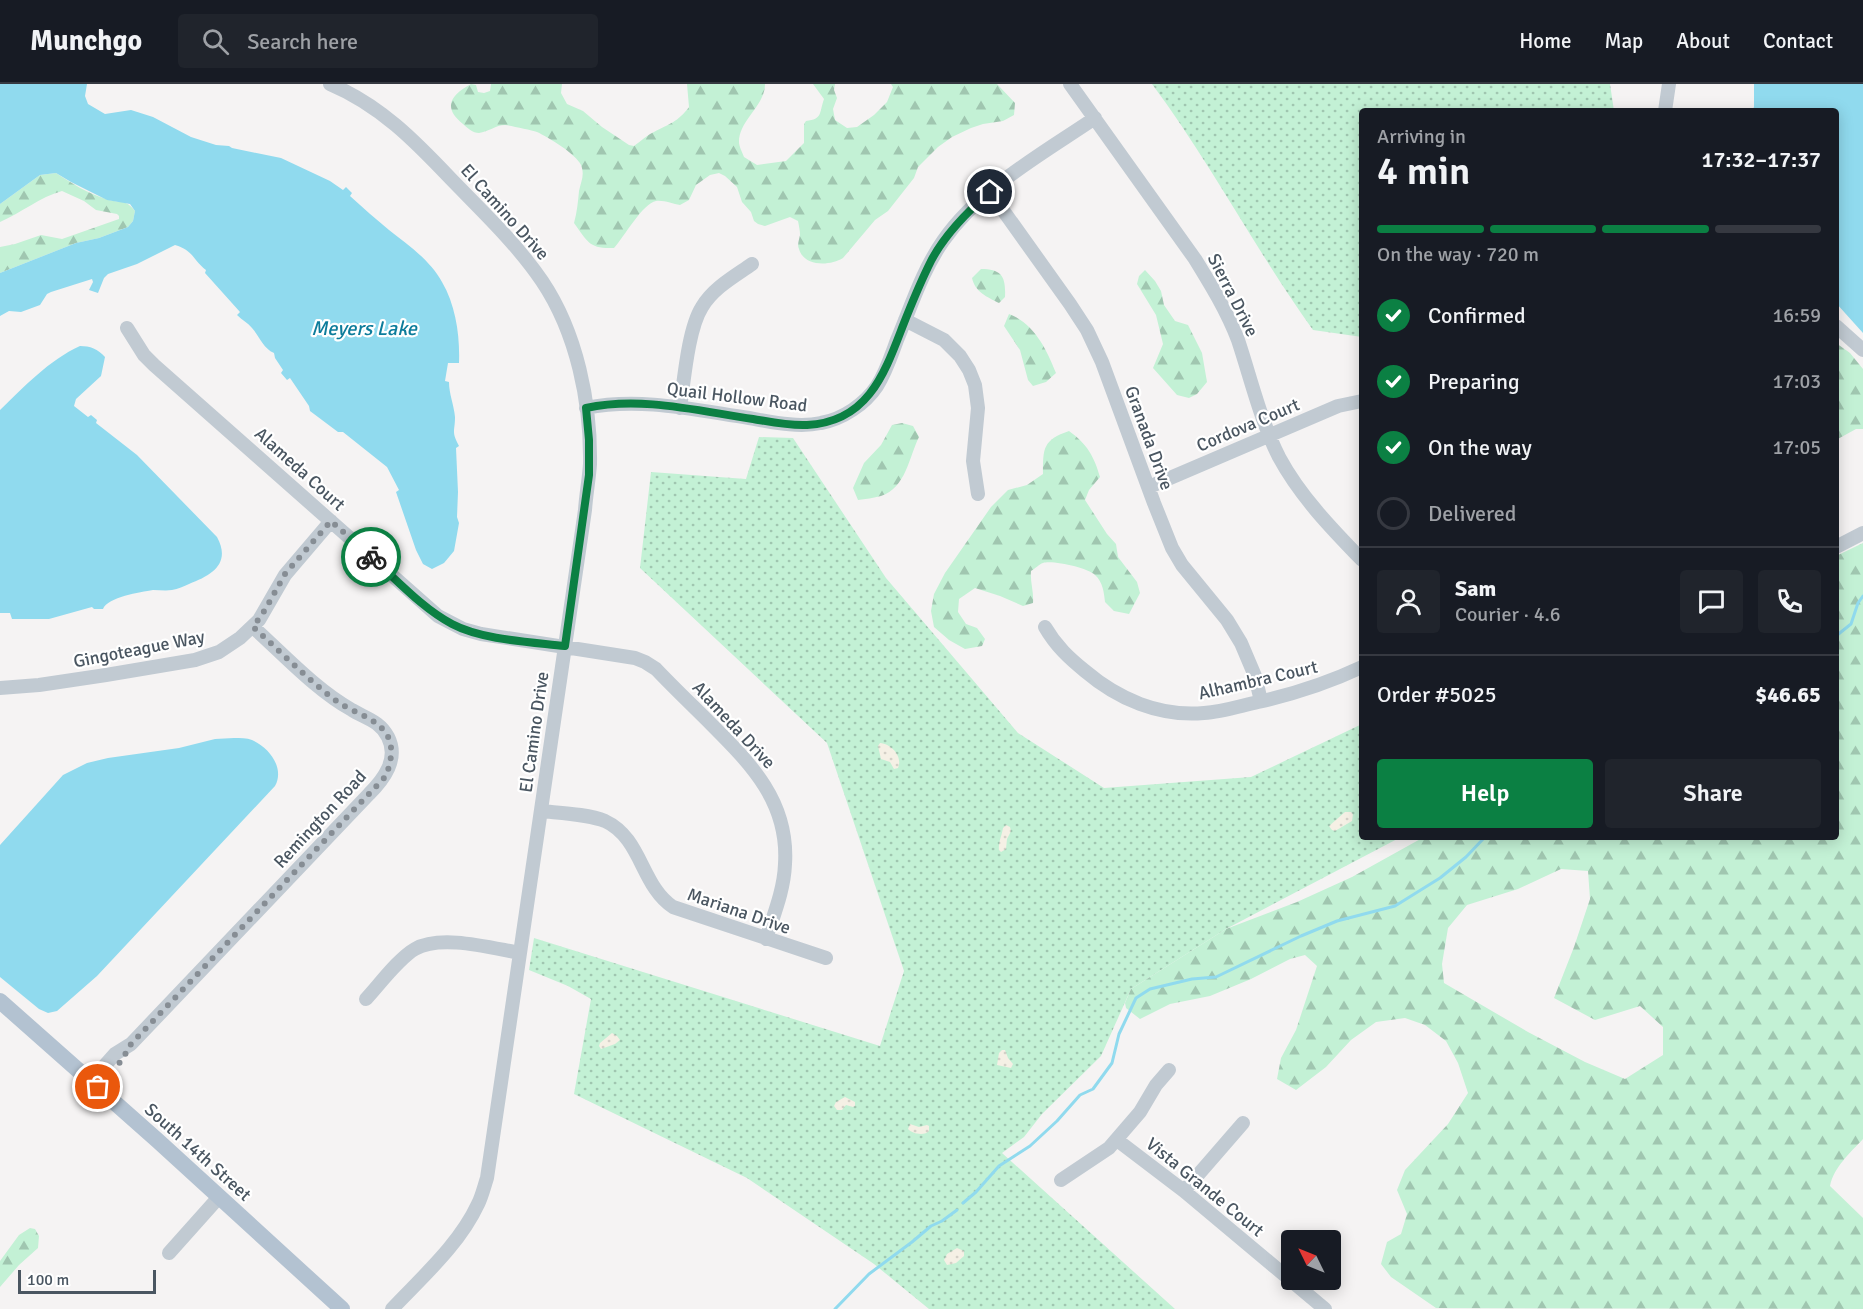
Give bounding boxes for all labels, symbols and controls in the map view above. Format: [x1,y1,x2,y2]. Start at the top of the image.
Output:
search box [178,14,598,68]
text: Munchgo [30,24,142,58]
icon: search [199,25,232,58]
text: Search here [247,28,358,55]
text: Home [1519,28,1572,54]
text: Map [1605,28,1643,54]
text: About [1676,28,1730,54]
text: Contact [1763,28,1833,54]
text: Arriving in [1377,124,1466,149]
text: 17:32–17:37 [1702,146,1821,173]
text: 4 min [1377,147,1470,195]
street label: El Camino Drive [456,159,554,265]
pin [964,166,1015,217]
icon: home [973,175,1006,208]
text: On the way · 720 m [1377,242,1539,267]
street label: Sierra Drive [1203,250,1263,340]
icon: check [1377,299,1410,332]
text: Confirmed [1428,302,1526,329]
text: 16:59 [1772,303,1821,328]
water label: Meyers Lake [311,316,418,341]
icon: check [1377,365,1410,398]
text: Preparing [1428,368,1520,395]
text: 17:03 [1772,369,1821,394]
street label: Quail Hollow Road [666,377,808,417]
street label: Granada Drive [1120,383,1178,493]
street label: Cordova Court [1193,393,1303,457]
street label: Alameda Court [250,423,350,515]
icon: check [1377,431,1410,464]
text: On the way [1428,434,1532,461]
text: 17:05 [1772,435,1821,460]
text: Delivered [1428,500,1516,527]
courier [341,527,401,587]
icon: bike [355,541,388,574]
button: person [1377,570,1440,633]
button: chat [1680,570,1743,633]
button: phone [1758,570,1821,633]
text: Sam [1455,575,1496,602]
text: Courier · 4.6 [1455,602,1561,627]
street label: Gingoteague Way [71,625,207,673]
street label: Alhambra Court [1196,656,1320,704]
street label: El Camino Drive [515,670,553,794]
street label: Alameda Drive [688,677,780,773]
text: Order #5025 [1377,681,1497,708]
text: $46.65 [1755,681,1821,708]
button: Help [1377,759,1593,828]
button: Share [1605,759,1821,828]
street label: Remington Road [269,765,371,873]
street label: Mariana Drive [684,883,794,939]
pin [72,1061,123,1112]
icon: bag [81,1070,114,1103]
street label: South 14th Street [140,1098,256,1206]
street label: Vista Grande Court [1142,1133,1268,1241]
north arrow [1281,1230,1341,1290]
map controls [1281,1230,1341,1290]
scale bar [18,1267,156,1294]
text: 100 m [27,1270,69,1290]

